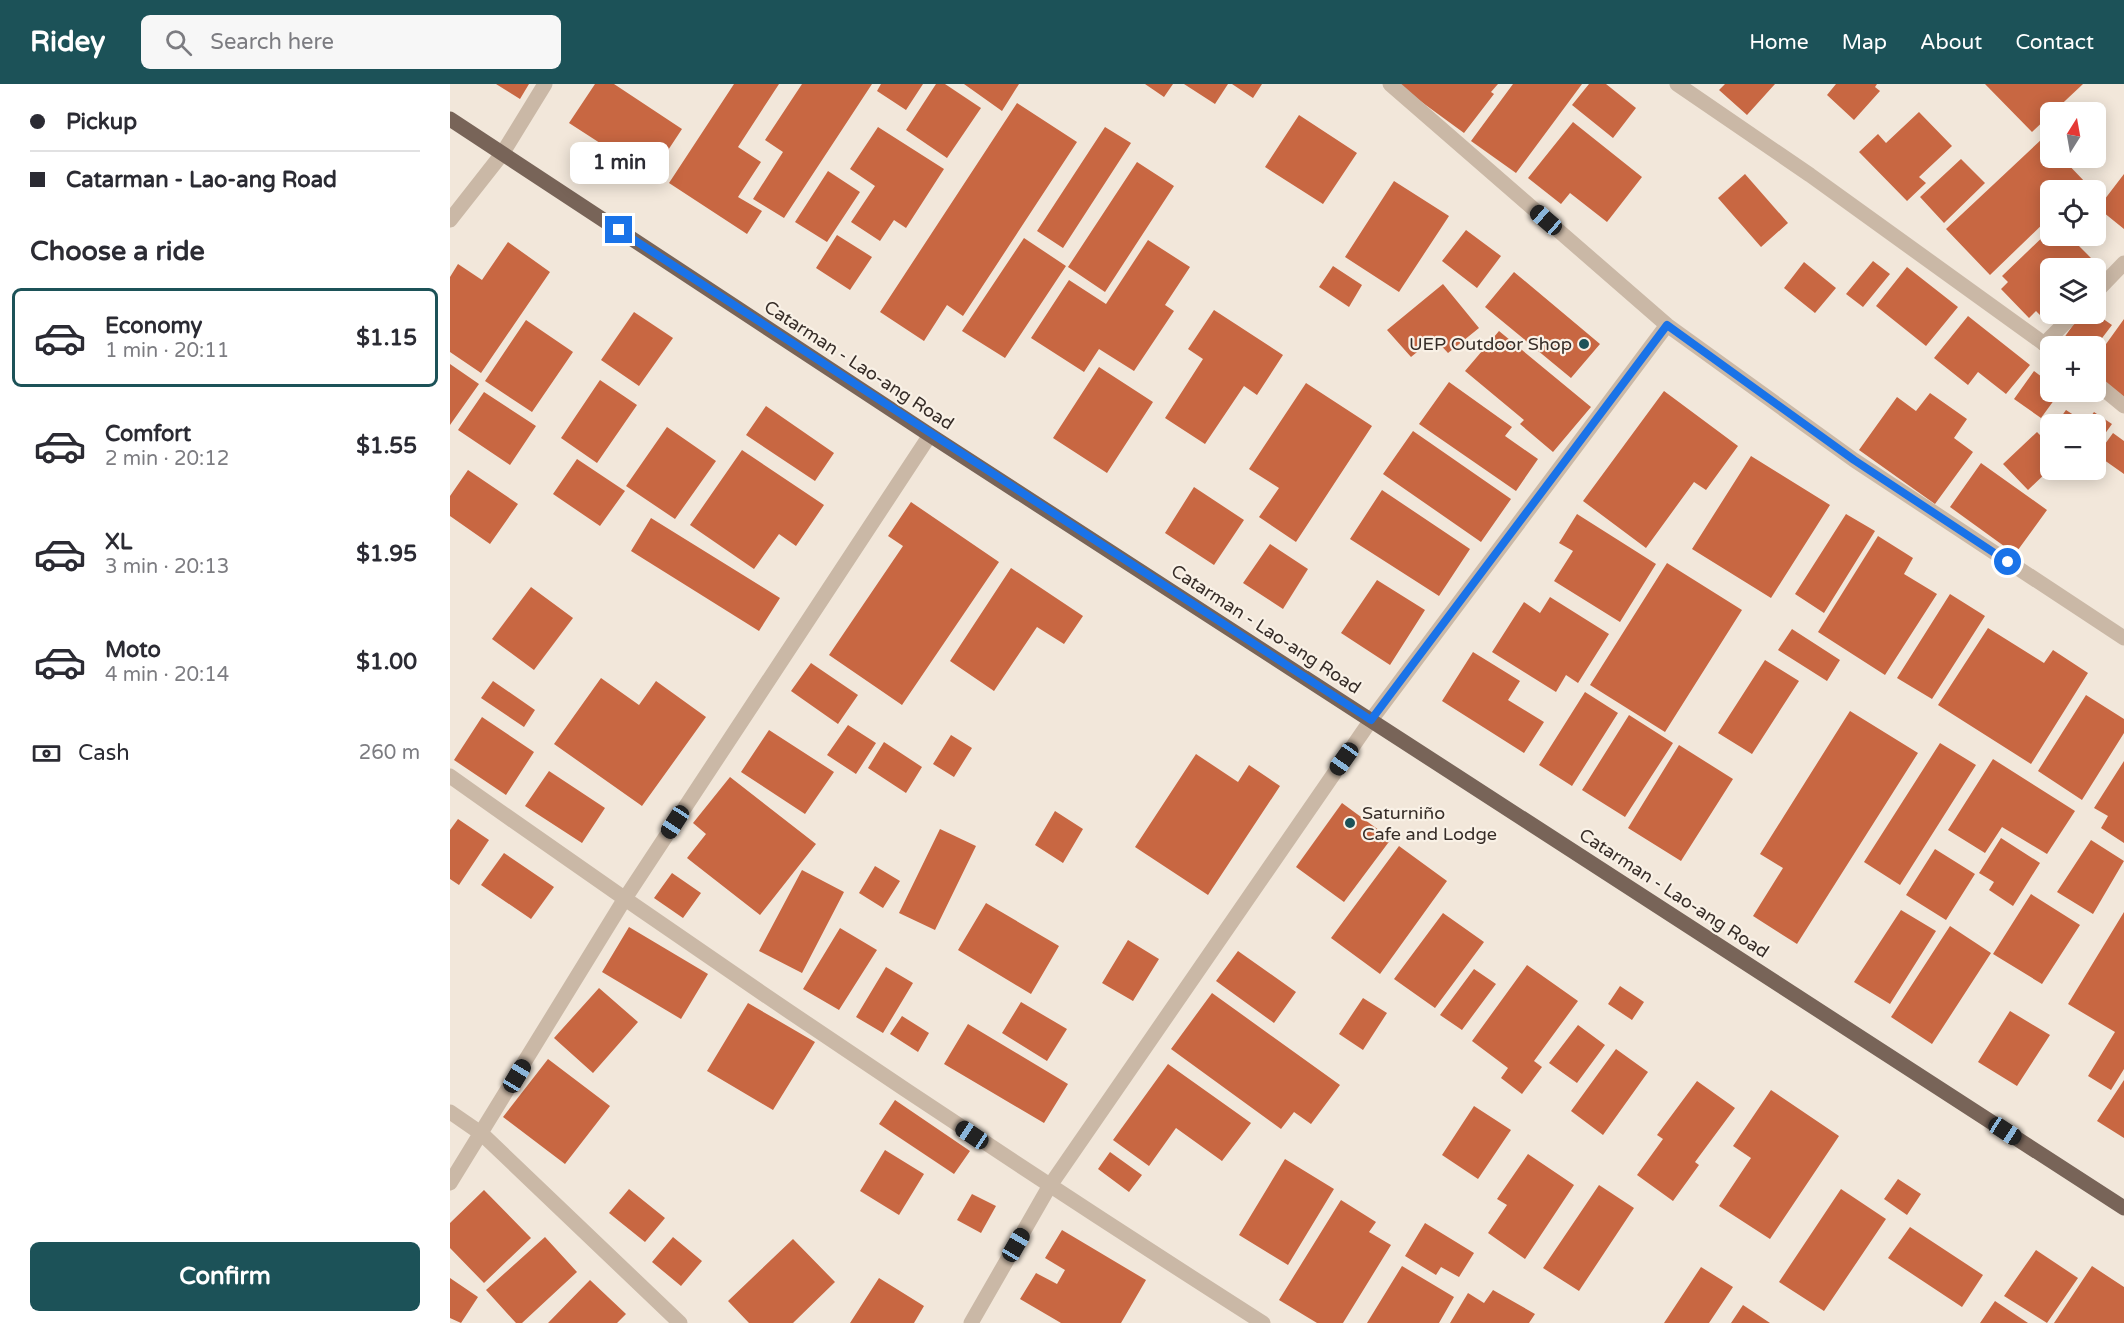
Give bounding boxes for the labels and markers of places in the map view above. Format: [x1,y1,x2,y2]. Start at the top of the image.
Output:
place label: UEP Outdoor Shop [1409,333,1572,355]
marker: UEP Outdoor Shop [1577,337,1591,351]
place label: Saturniño Cafe and Lodge [1362,802,1497,845]
marker: Saturniño Cafe and Lodge [1343,816,1357,830]

